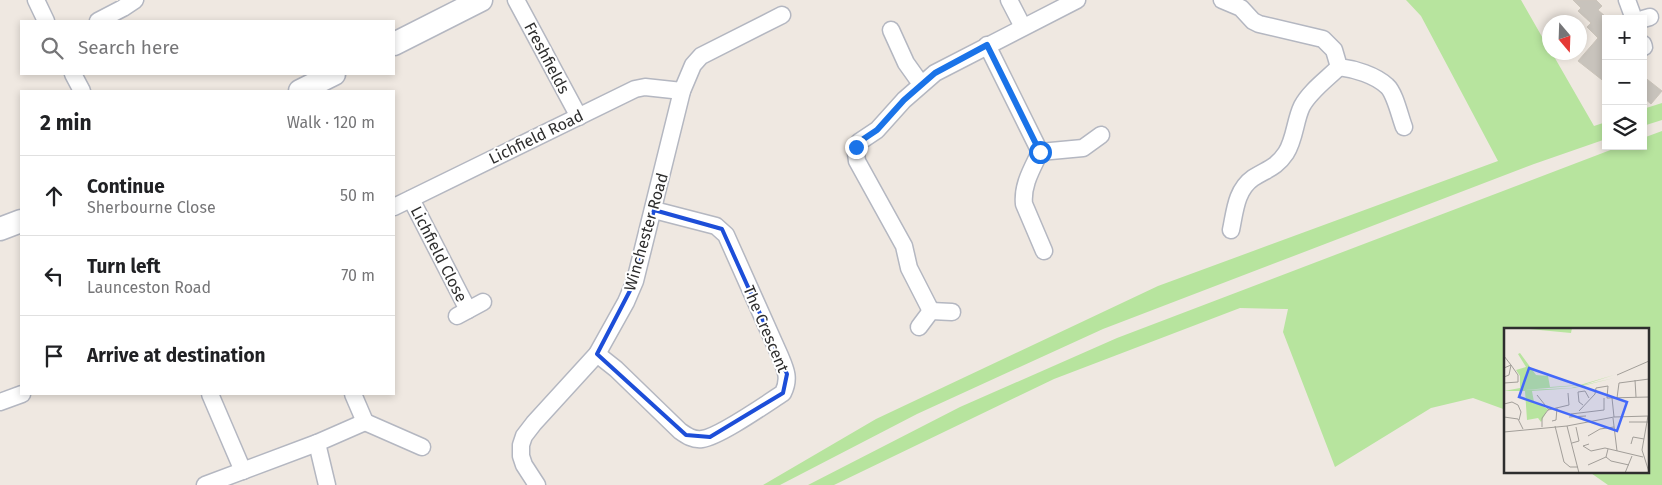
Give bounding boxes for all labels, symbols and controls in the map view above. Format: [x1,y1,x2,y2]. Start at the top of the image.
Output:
north arrow [1542,15,1587,60]
map controls [1602,15,1647,150]
button: + [1602,15,1647,60]
street label: Freshfields [520,19,574,97]
search box [20,20,395,75]
icon: search [38,34,66,62]
text: Search here [78,36,179,59]
button: − [1602,60,1647,105]
button: layers [1602,105,1647,150]
street label: Lichfield Road [486,106,586,168]
text: 2 min [40,110,92,136]
text: Walk · 120 m [287,113,375,132]
route end [845,136,868,159]
route start [1029,141,1052,164]
street label: Winchester Road [620,171,672,293]
text: Continue [87,175,165,198]
icon: ahead [40,182,68,210]
text: 50 m [340,186,375,205]
text: Sherbourne Close [87,198,216,217]
street label: Lichfield Close [407,203,471,305]
text: Turn left [87,255,161,278]
icon: left [40,262,68,290]
text: 70 m [341,266,375,285]
text: Launceston Road [87,278,211,297]
street label: The Crescent [739,283,793,375]
inset map [1504,328,1650,472]
icon: arrive [40,342,68,370]
text: Arrive at destination [87,344,266,367]

